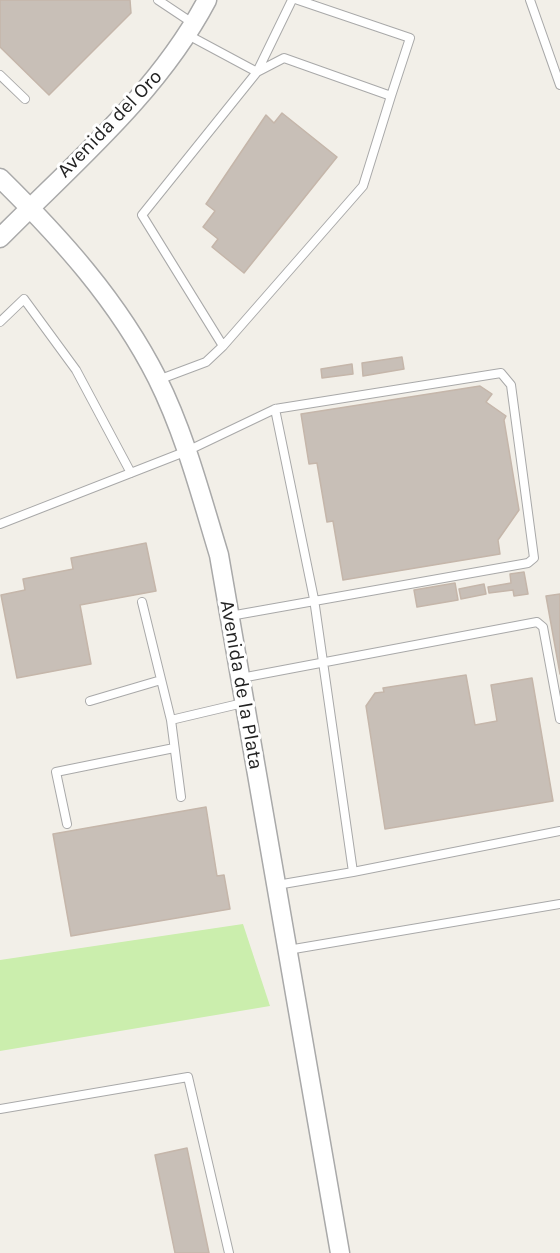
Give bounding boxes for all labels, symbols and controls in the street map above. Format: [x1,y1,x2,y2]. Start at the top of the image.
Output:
street label: Avenida del Oro [53,65,167,183]
street label: Avenida de la Plata [214,598,268,772]

